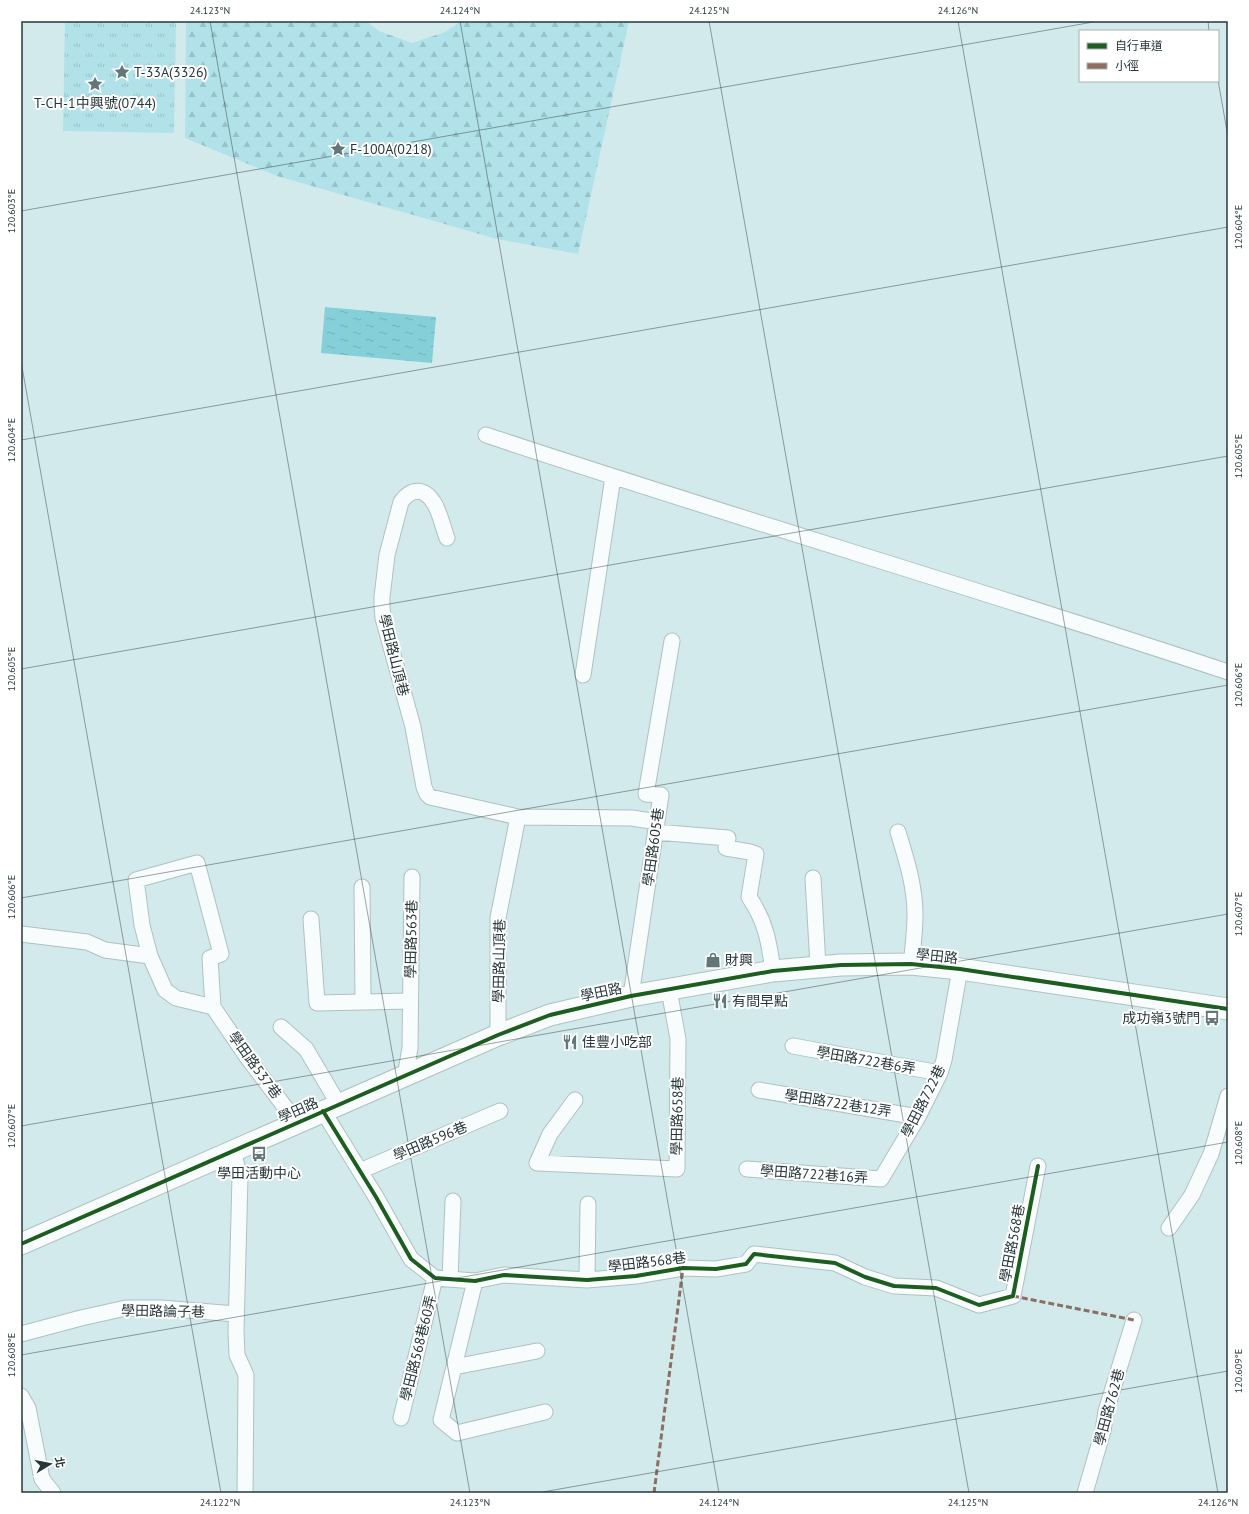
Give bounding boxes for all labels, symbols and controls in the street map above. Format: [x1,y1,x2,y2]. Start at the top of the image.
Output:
text: 24.123°N [190,4,230,17]
text: 24.124°N [440,4,480,17]
text: 24.125°N [689,4,729,17]
text: 24.126°N [938,4,978,17]
legend [1079,30,1219,82]
text: 自行車道 [1115,38,1163,53]
text: 小徑 [1115,58,1139,73]
place icon: T-33A(3326) [113,63,131,81]
place label: T-33A(3326) [134,63,208,81]
place icon: T-CH-1中興號(0744) [86,75,104,93]
place label: T-CH-1中興號(0744) [34,94,156,112]
place icon: F-100A(0218) [329,140,347,158]
place label: F-100A(0218) [350,140,432,158]
text: 120.603°E [5,189,18,233]
text: 120.604°E [1232,205,1245,249]
text: 120.604°E [5,418,18,462]
text: 120.605°E [1232,434,1245,478]
street label: 學田路山頂巷 [375,612,413,698]
text: 120.605°E [5,647,18,691]
text: 120.606°E [1232,663,1245,707]
street label: 學田路605巷 [639,807,667,887]
text: 120.606°E [5,875,18,919]
text: 120.607°E [1232,892,1245,936]
street label: 學田路563巷 [401,899,421,979]
street label: 學田路山頂巷 [489,919,509,1003]
street label: 學田路 [915,945,959,967]
shop icon: 財興 [704,951,722,969]
place label: 財興 [725,951,753,969]
street label: 學田路 [579,979,623,1005]
restaurant icon: 有間早點 [711,992,729,1010]
place label: 有間早點 [732,992,788,1010]
place label: 成功嶺3號門 [1122,1009,1200,1027]
bus stop icon: 成功嶺3號門 [1203,1009,1221,1027]
street label: 學田路537巷 [225,1028,285,1102]
restaurant icon: 佳豐小吃部 [561,1033,579,1051]
place label: 佳豐小吃部 [582,1033,652,1051]
street label: 學田路722巷6弄 [815,1042,917,1078]
street label: 學田路722巷 [897,1062,949,1140]
street label: 學田路658巷 [667,1076,687,1156]
street label: 學田路722巷12弄 [783,1086,893,1120]
street label: 學田路 [275,1093,321,1127]
text: 120.607°E [5,1104,18,1148]
street label: 學田路596巷 [390,1117,470,1165]
text: 120.608°E [1232,1121,1245,1165]
bus stop icon: 學田活動中心 [250,1145,268,1163]
street label: 學田路722巷16弄 [759,1161,869,1187]
place label: 學田活動中心 [217,1164,301,1182]
street label: 學田路568巷 [996,1203,1028,1283]
street label: 學田路568巷 [607,1248,687,1276]
street label: 學田路568巷60弄 [396,1293,440,1403]
street label: 學田路論子巷 [121,1301,205,1321]
text: 120.608°E [5,1333,18,1377]
text: 120.609°E [1232,1349,1245,1393]
street label: 學田路762巷 [1090,1367,1128,1447]
north arrow [30,1444,70,1484]
text: 北 [52,1456,68,1469]
text: 24.122°N [200,1496,240,1509]
text: 24.123°N [450,1496,490,1509]
text: 24.124°N [699,1496,739,1509]
text: 24.125°N [948,1496,988,1509]
text: 24.126°N [1198,1496,1238,1509]

